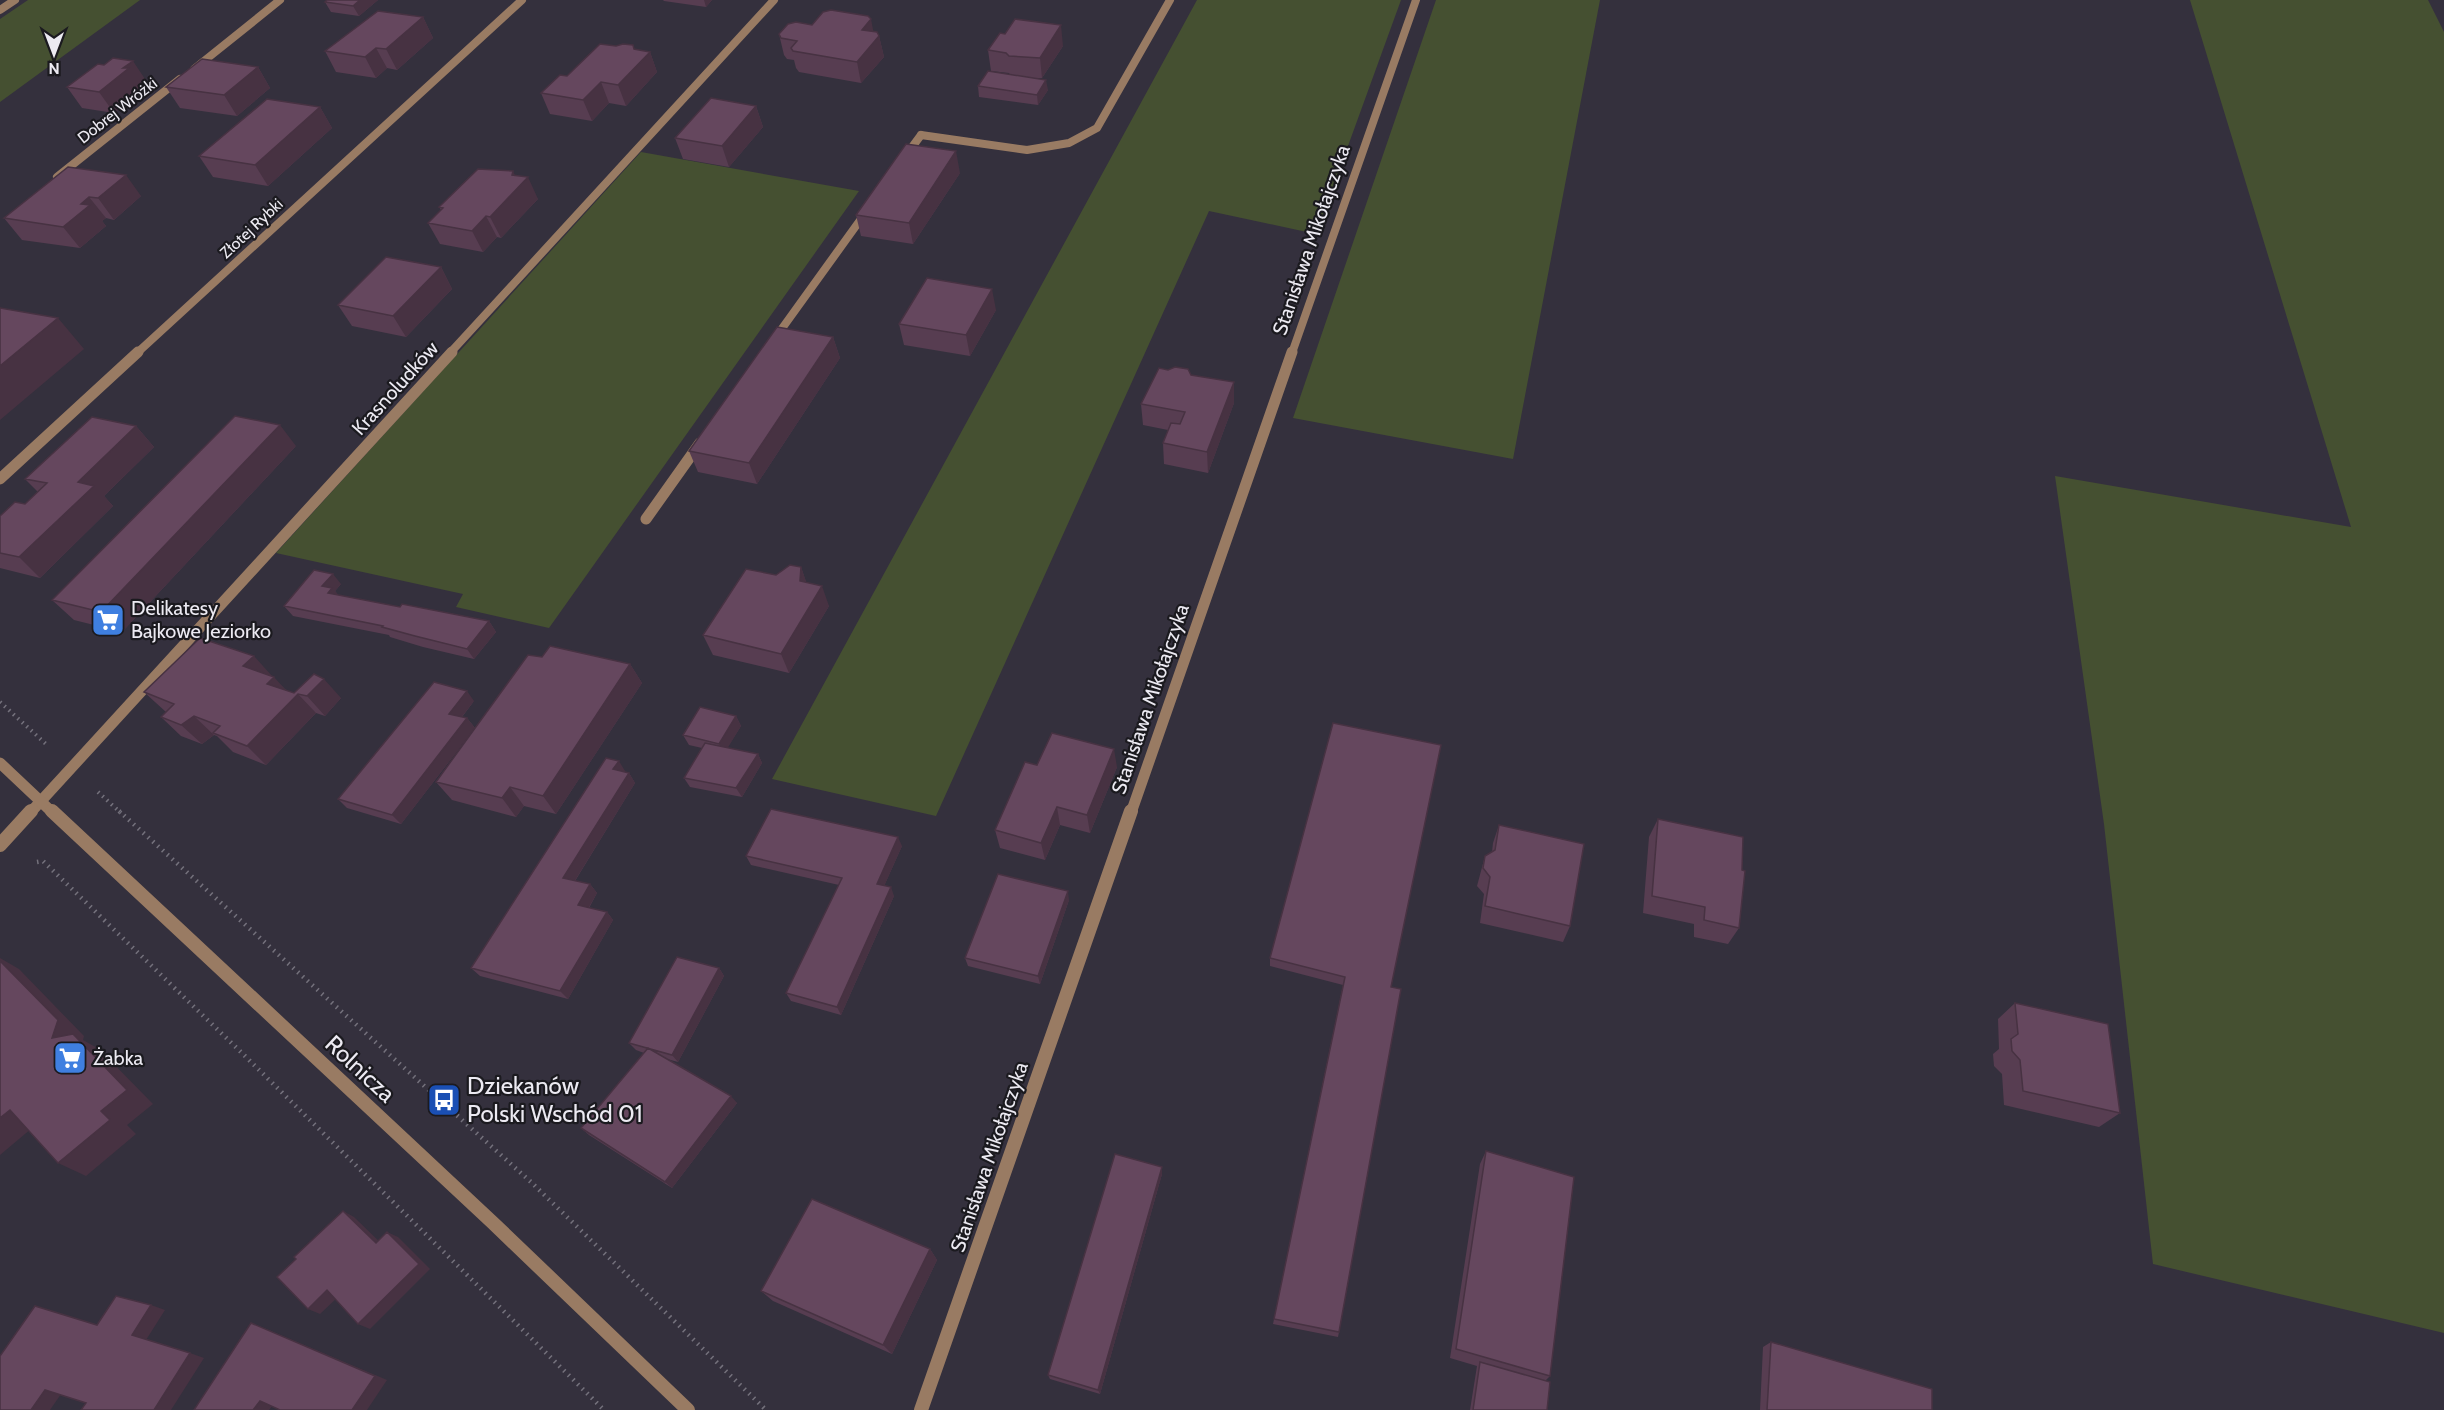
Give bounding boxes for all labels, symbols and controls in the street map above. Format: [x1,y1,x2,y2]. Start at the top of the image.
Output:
north arrow [24,24,84,84]
text: N [48,59,60,78]
street label: Dobrej Wróżki [74,73,161,147]
street label: Stanisława Mikołajczyka [1267,141,1355,338]
street label: Złotej Rybki [216,195,287,262]
street label: Krasnoludków [347,336,444,440]
place label: Delikatesy Bajkowe Jeziorko [131,596,271,643]
street label: Stanisława Mikołajczyka [1106,600,1194,797]
supermarket icon: Delikatesy Bajkowe Jeziorko [90,602,126,638]
street label: Rolnicza [319,1029,402,1109]
supermarket icon: Żabka [52,1040,88,1076]
place label: Żabka [93,1046,144,1070]
street label: Stanisława Mikołajczyka [945,1058,1033,1255]
place label: Dziekanów Polski Wschód 01 [467,1071,643,1128]
bus stop icon: Dziekanów Polski Wschód 01 [426,1082,462,1118]

